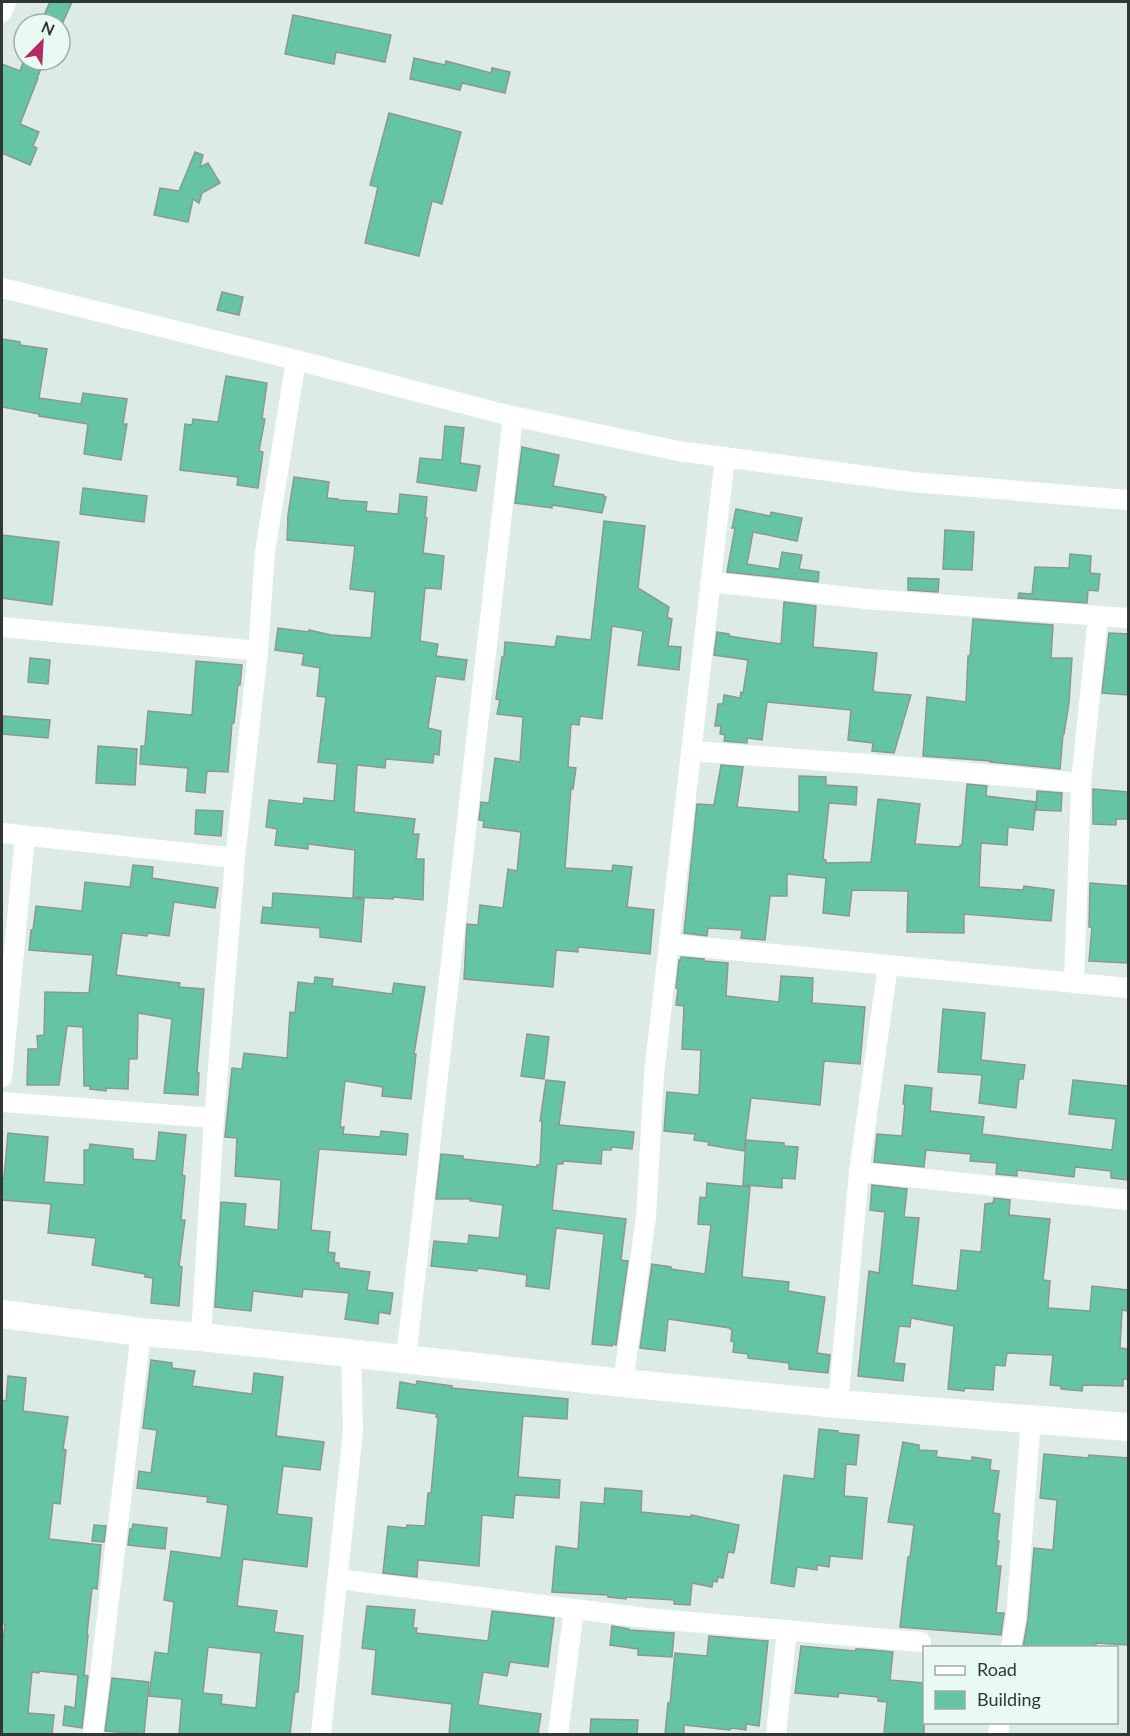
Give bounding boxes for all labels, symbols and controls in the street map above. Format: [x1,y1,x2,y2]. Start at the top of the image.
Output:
north arrow [12,12,72,72]
text: N [39,17,58,39]
legend [923,1646,1118,1724]
text: Road [977,1658,1017,1680]
text: Building [977,1688,1041,1710]

